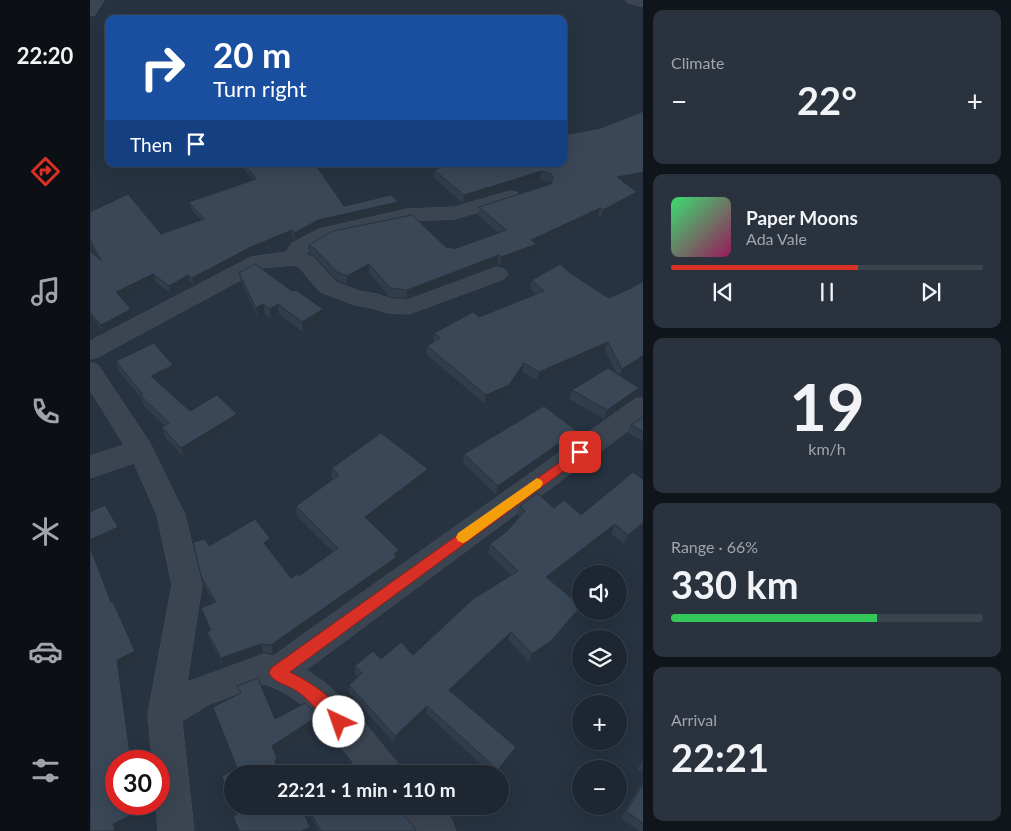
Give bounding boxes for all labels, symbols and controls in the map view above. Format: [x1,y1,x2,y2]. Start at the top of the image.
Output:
text: 20 m [213,33,291,75]
icon: right [130,35,195,100]
text: 22:20 [17,42,73,69]
text: Climate [671,53,724,72]
text: Turn right [213,75,307,102]
text: 22° [797,77,857,123]
text: − [671,84,687,118]
text: + [967,84,983,118]
icon: arrive [182,130,210,158]
text: Then [130,133,172,156]
icon: directions [28,154,63,189]
text: Paper Moons [746,206,858,229]
text: Ada Vale [746,229,807,248]
icon: music [28,274,63,309]
icon: previous [709,278,737,306]
icon: pause [813,278,841,306]
icon: next [917,278,945,306]
text: 19 [789,367,865,445]
icon: phone [28,394,63,429]
pin [559,431,601,473]
icon: arrive [566,438,594,466]
text: km/h [808,439,846,458]
icon: climate [28,514,63,549]
text: Range · 66% [671,537,758,556]
text: 330 km [671,561,799,607]
map controls [572,565,627,815]
button: sound [572,565,627,620]
button: layers [572,630,627,685]
icon: car [28,634,63,669]
position arrow [312,695,364,747]
button: + [572,695,627,750]
text: Arrival [671,710,717,729]
text: 22:21 [671,734,769,780]
speed limit sign: 30 [105,750,170,815]
icon: filters [28,753,63,788]
button: − [572,760,627,815]
text: 22:21 · 1 min · 110 m [277,778,456,801]

